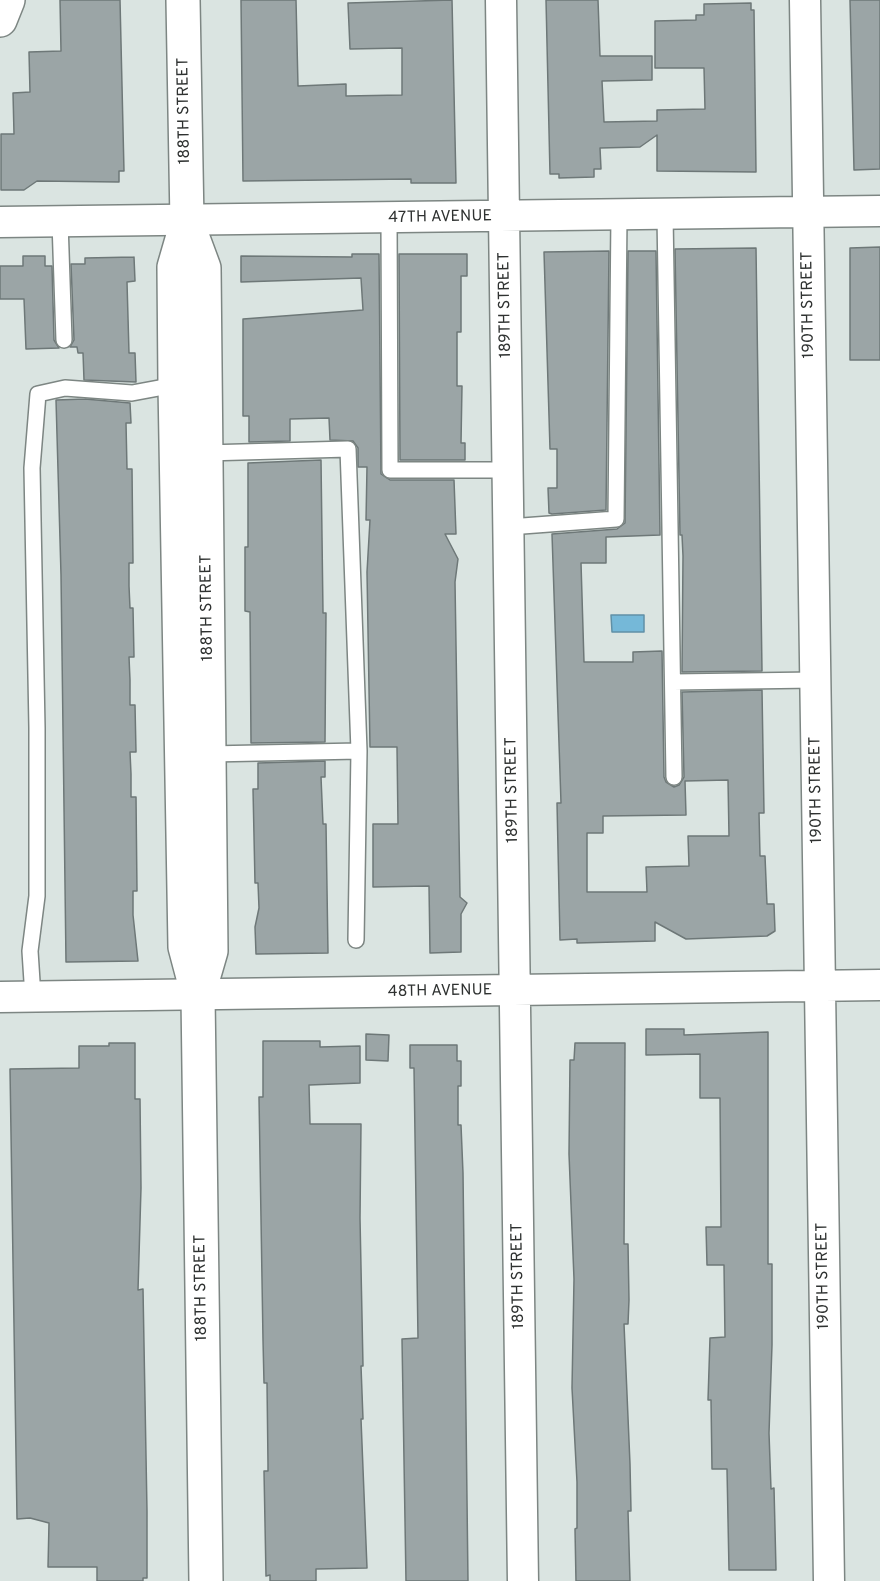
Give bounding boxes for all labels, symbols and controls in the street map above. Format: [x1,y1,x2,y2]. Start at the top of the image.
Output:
street label: 188TH STREET [174,57,196,165]
street label: 47TH AVENUE [388,207,492,229]
street label: 190TH STREET [798,251,820,359]
street label: 189TH STREET [495,252,517,358]
street label: 188TH STREET [197,554,219,662]
street label: 190TH STREET [806,736,828,844]
street label: 189TH STREET [502,737,524,843]
street label: 48TH AVENUE [388,981,492,1003]
street label: 190TH STREET [813,1222,835,1330]
street label: 189TH STREET [508,1223,530,1329]
street label: 188TH STREET [191,1234,213,1342]

